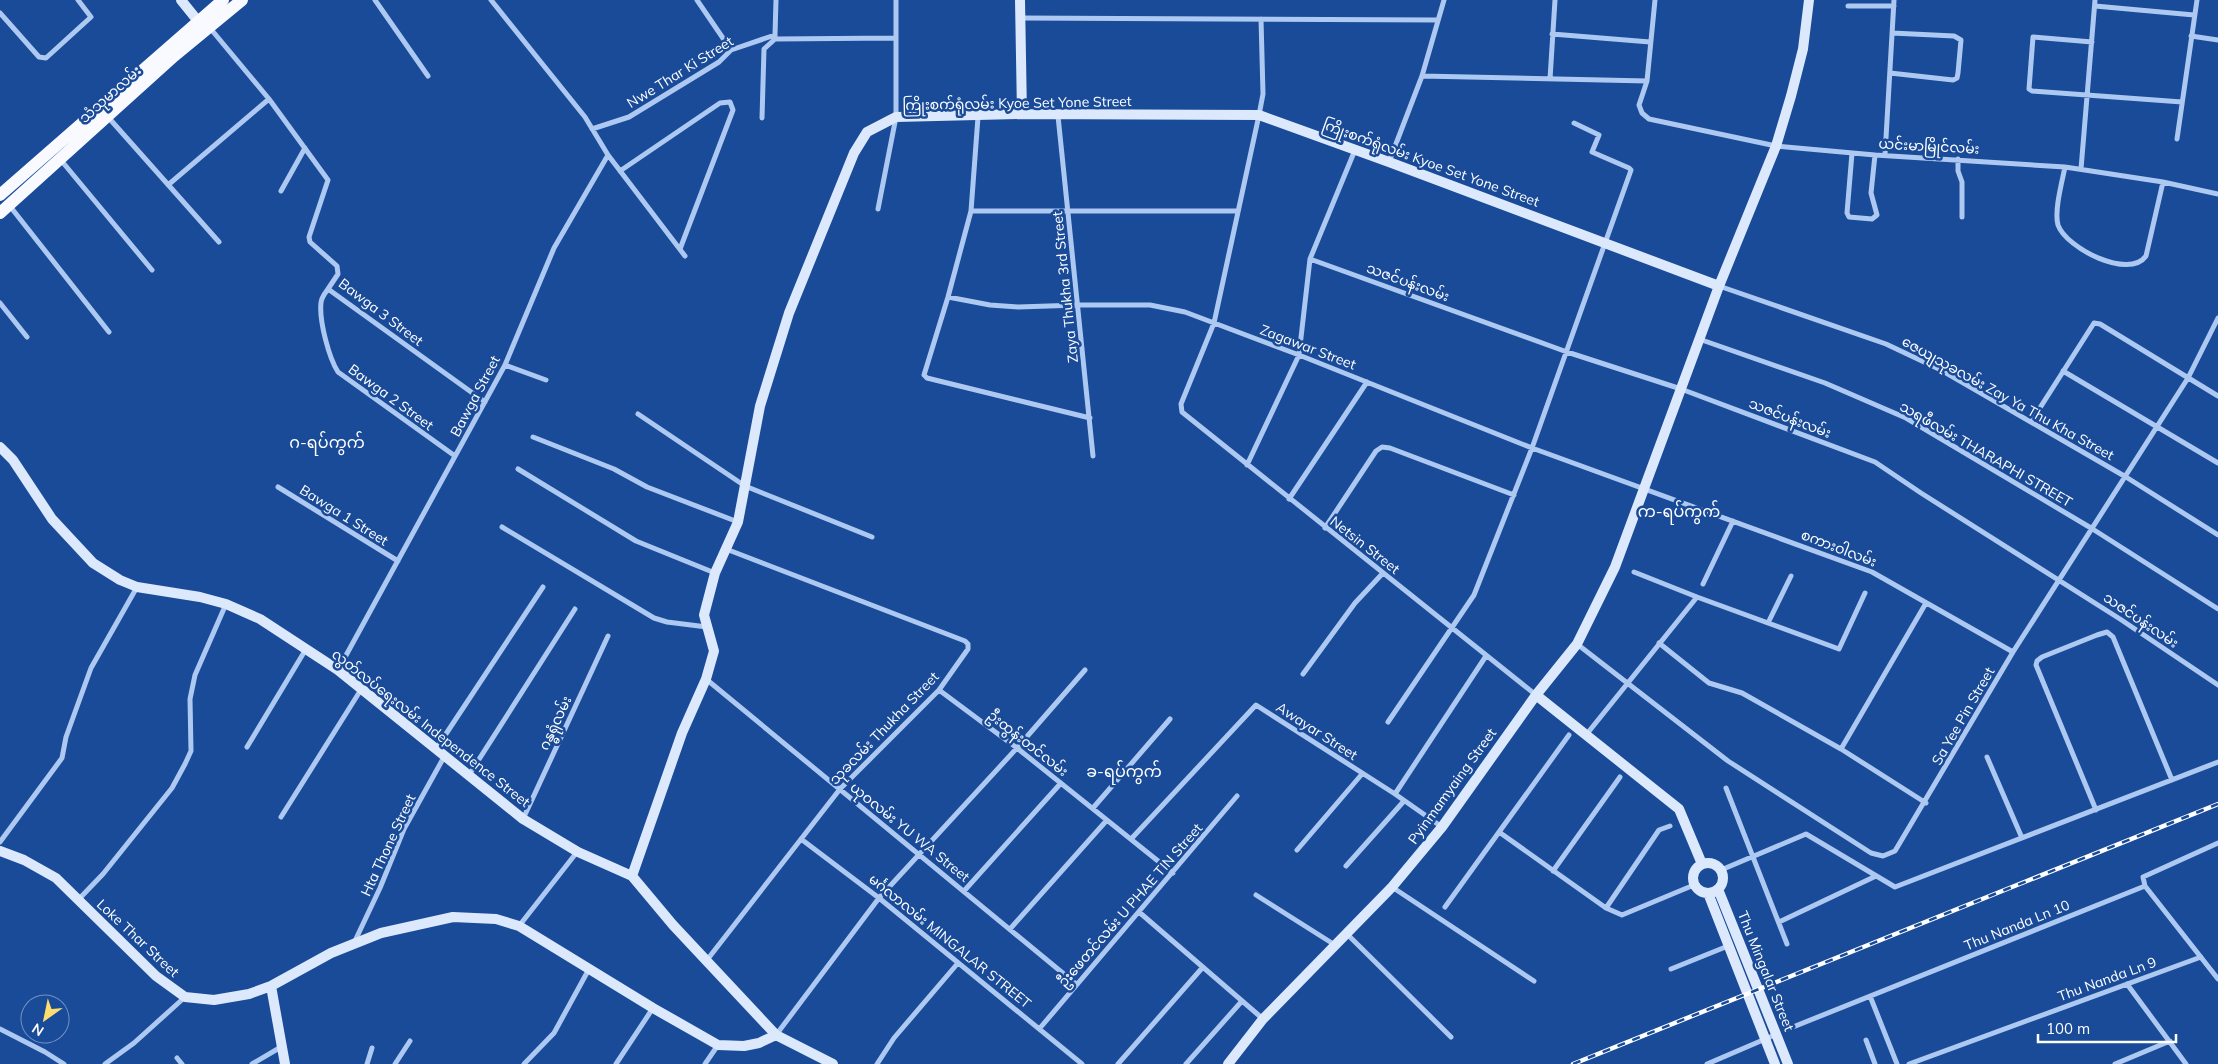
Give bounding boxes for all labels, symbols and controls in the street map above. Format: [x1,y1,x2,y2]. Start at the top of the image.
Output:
street label: Nwe Thar Ki Street [623,32,737,112]
street label: သံသုမာလမ်း [75,61,147,129]
street label: ကြိုးစက်ရုံလမ်း Kyoe Set Yone Street [902,91,1132,117]
street label: ကြိုးစက်ရုံလမ်း Kyoe Set Yone Street [1319,114,1542,214]
street label: ယင်းမာမြိုင်လမ်း [1878,133,1980,161]
street label: Zaya Thukha 3rd Street [1048,210,1082,364]
street label: သဇင်ပန်းလမ်း [1363,258,1452,308]
street label: Bawga 3 Street [335,274,427,350]
street label: Zagawar Street [1258,320,1359,374]
street label: ဇေယျသုခလမ်း Zay Ya Thu Kha Street [1897,331,2118,467]
street label: Bawga Street [446,352,504,440]
street label: Bawga 2 Street [345,360,437,434]
street label: သဇင်ပန်းလမ်း [1745,393,1834,445]
street label: သရဖီလမ်း THARAPHI STREET [1895,396,2077,514]
district label: ဂ-ရပ်ကွက် [289,431,365,456]
street label: Bawga 1 Street [296,481,392,549]
district label: က-ရပ်ကွက် [1638,500,1720,525]
street label: Netsin Street [1326,512,1404,578]
street label: စကားဝါလမ်း [1799,524,1880,571]
street label: သဇင်ပန်းလမ်း [2098,587,2183,654]
street label: လွတ်လပ်ရေးလမ်း Independence Street [326,644,534,813]
street label: Sa Yee Pin Street [1928,664,1998,768]
street label: သုခလမ်း Thukha Street [825,667,945,790]
street label: ဂန္ဓရုံလမ်း [534,693,578,754]
street label: Awayar Street [1273,698,1361,764]
street label: ဦးထွန်းတင်လမ်း [982,705,1073,782]
street label: Pyinmamyaing Street [1404,724,1500,848]
district label: ခ-ရပ်ကွက် [1086,760,1162,785]
street label: ယုဝလမ်း YU WA Street [845,777,974,888]
street label: Hta Thone Street [356,791,420,899]
street label: ဦးဖေတင်လမ်း U PHAE TIN Street [1053,819,1209,993]
street label: မင်္ဂလာလမ်း MINGALAR STREET [865,869,1036,1012]
street label: Loke Thar Street [93,895,183,981]
street label: Thu Nanda Ln 10 [1962,896,2072,954]
street label: Thu Mingalar Street [1734,908,1798,1034]
street label: Thu Nanda Ln 9 [2055,953,2159,1005]
north arrow [20,994,70,1044]
scale bar [2038,1012,2176,1044]
text: N [29,1019,47,1040]
text: 100 m [2046,1019,2090,1038]

